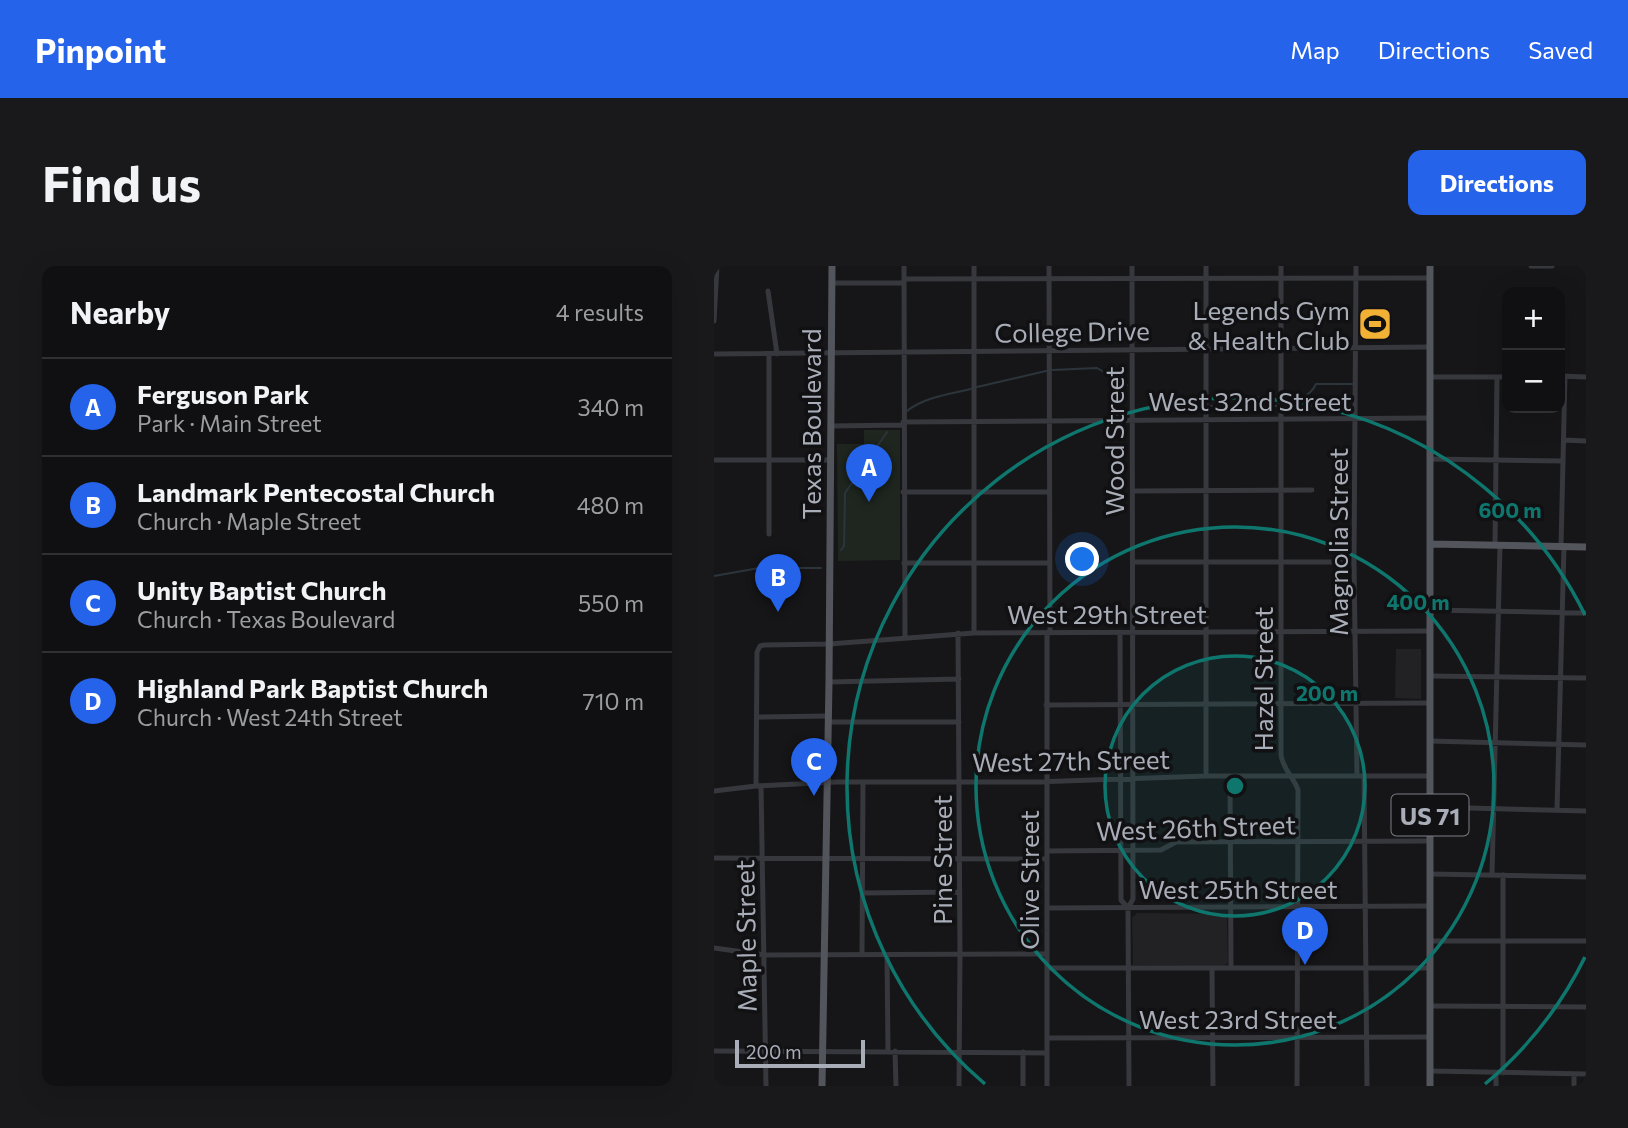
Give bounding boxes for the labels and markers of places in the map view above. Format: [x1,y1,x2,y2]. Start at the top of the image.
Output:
place label: Legends Gym & Health Club [1188,294,1350,355]
sports icon: Legends Gym & Health Club [1356,305,1394,343]
pin: A [846,444,892,502]
pin: B [755,554,801,612]
pin: C [791,738,837,796]
centre of rings [1223,774,1247,798]
pin: D [1282,907,1328,965]

